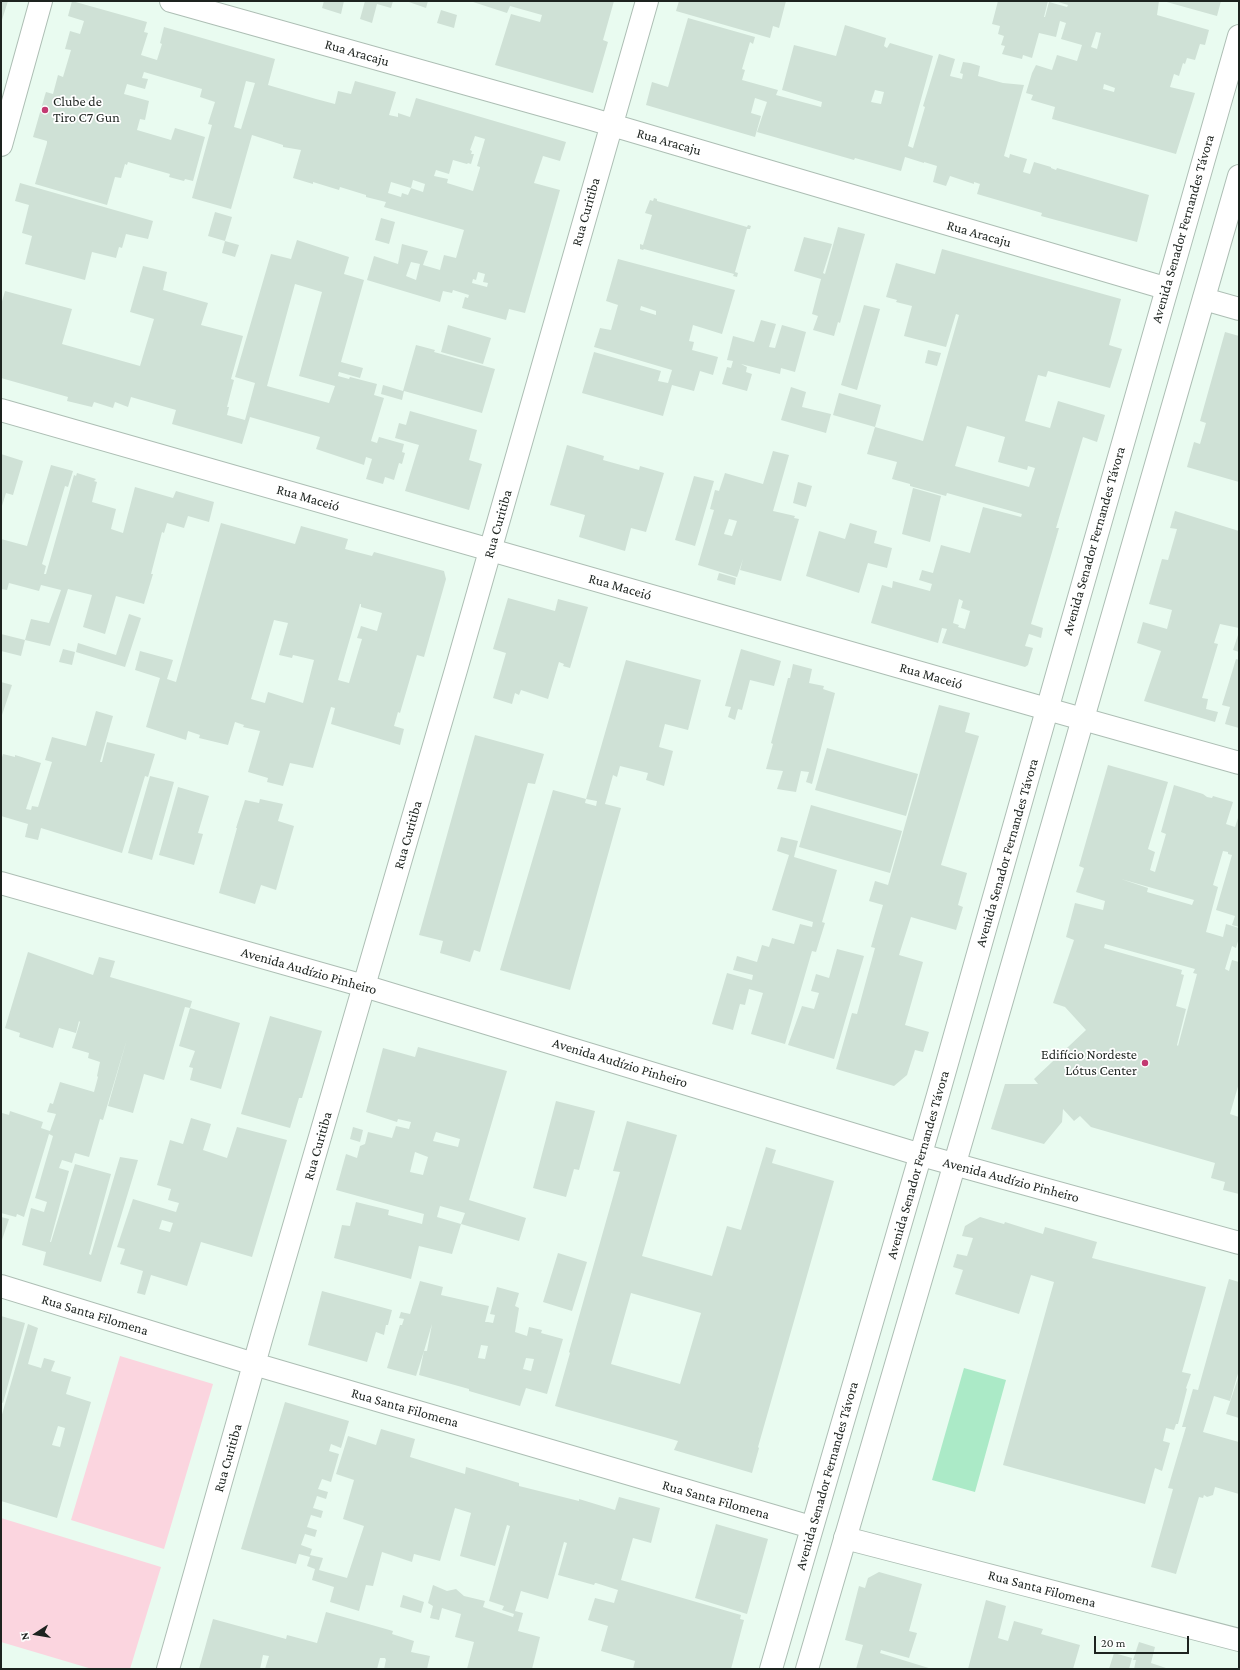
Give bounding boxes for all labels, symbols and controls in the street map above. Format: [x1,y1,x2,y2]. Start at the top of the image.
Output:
street label: Rua Aracaju [323,36,391,70]
place label: Clube de Tiro C7 Gun [53,94,120,126]
marker: Clube de Tiro C7 Gun [40,105,50,115]
street label: Rua Aracaju [635,125,703,159]
street label: Avenida Senador Fernandes Távora [1148,133,1218,325]
street label: Rua Curitiba [568,176,604,248]
street label: Rua Aracaju [945,217,1013,251]
street label: Avenida Senador Fernandes Távora [1059,445,1129,637]
street label: Rua Maceió [275,481,341,515]
street label: Rua Curitiba [480,488,516,560]
street label: Rua Maceió [587,570,653,604]
street label: Rua Maceió [898,659,964,693]
street label: Avenida Senador Fernandes Távora [972,757,1042,949]
street label: Rua Curitiba [390,799,426,871]
street label: Avenida Audízio Pinheiro [239,944,379,998]
street label: Avenida Audízio Pinheiro [550,1034,690,1092]
place label: Edifício Nordeste Lótus Center [1041,1047,1137,1080]
marker: Edifício Nordeste Lótus Center [1140,1058,1150,1068]
street label: Avenida Senador Fernandes Távora [883,1069,953,1261]
street label: Rua Curitiba [300,1110,336,1182]
street label: Avenida Audízio Pinheiro [941,1154,1081,1206]
street label: Rua Santa Filomena [40,1291,150,1339]
street label: Avenida Senador Fernandes Távora [792,1380,862,1572]
street label: Rua Santa Filomena [349,1385,461,1431]
street label: Rua Curitiba [210,1422,246,1494]
street label: Rua Santa Filomena [660,1477,772,1523]
street label: Rua Santa Filomena [986,1567,1098,1611]
north arrow [16,1614,56,1654]
scale bar [1096,1628,1191,1654]
text: N [18,1632,31,1641]
text: 20 m [1101,1636,1125,1650]

